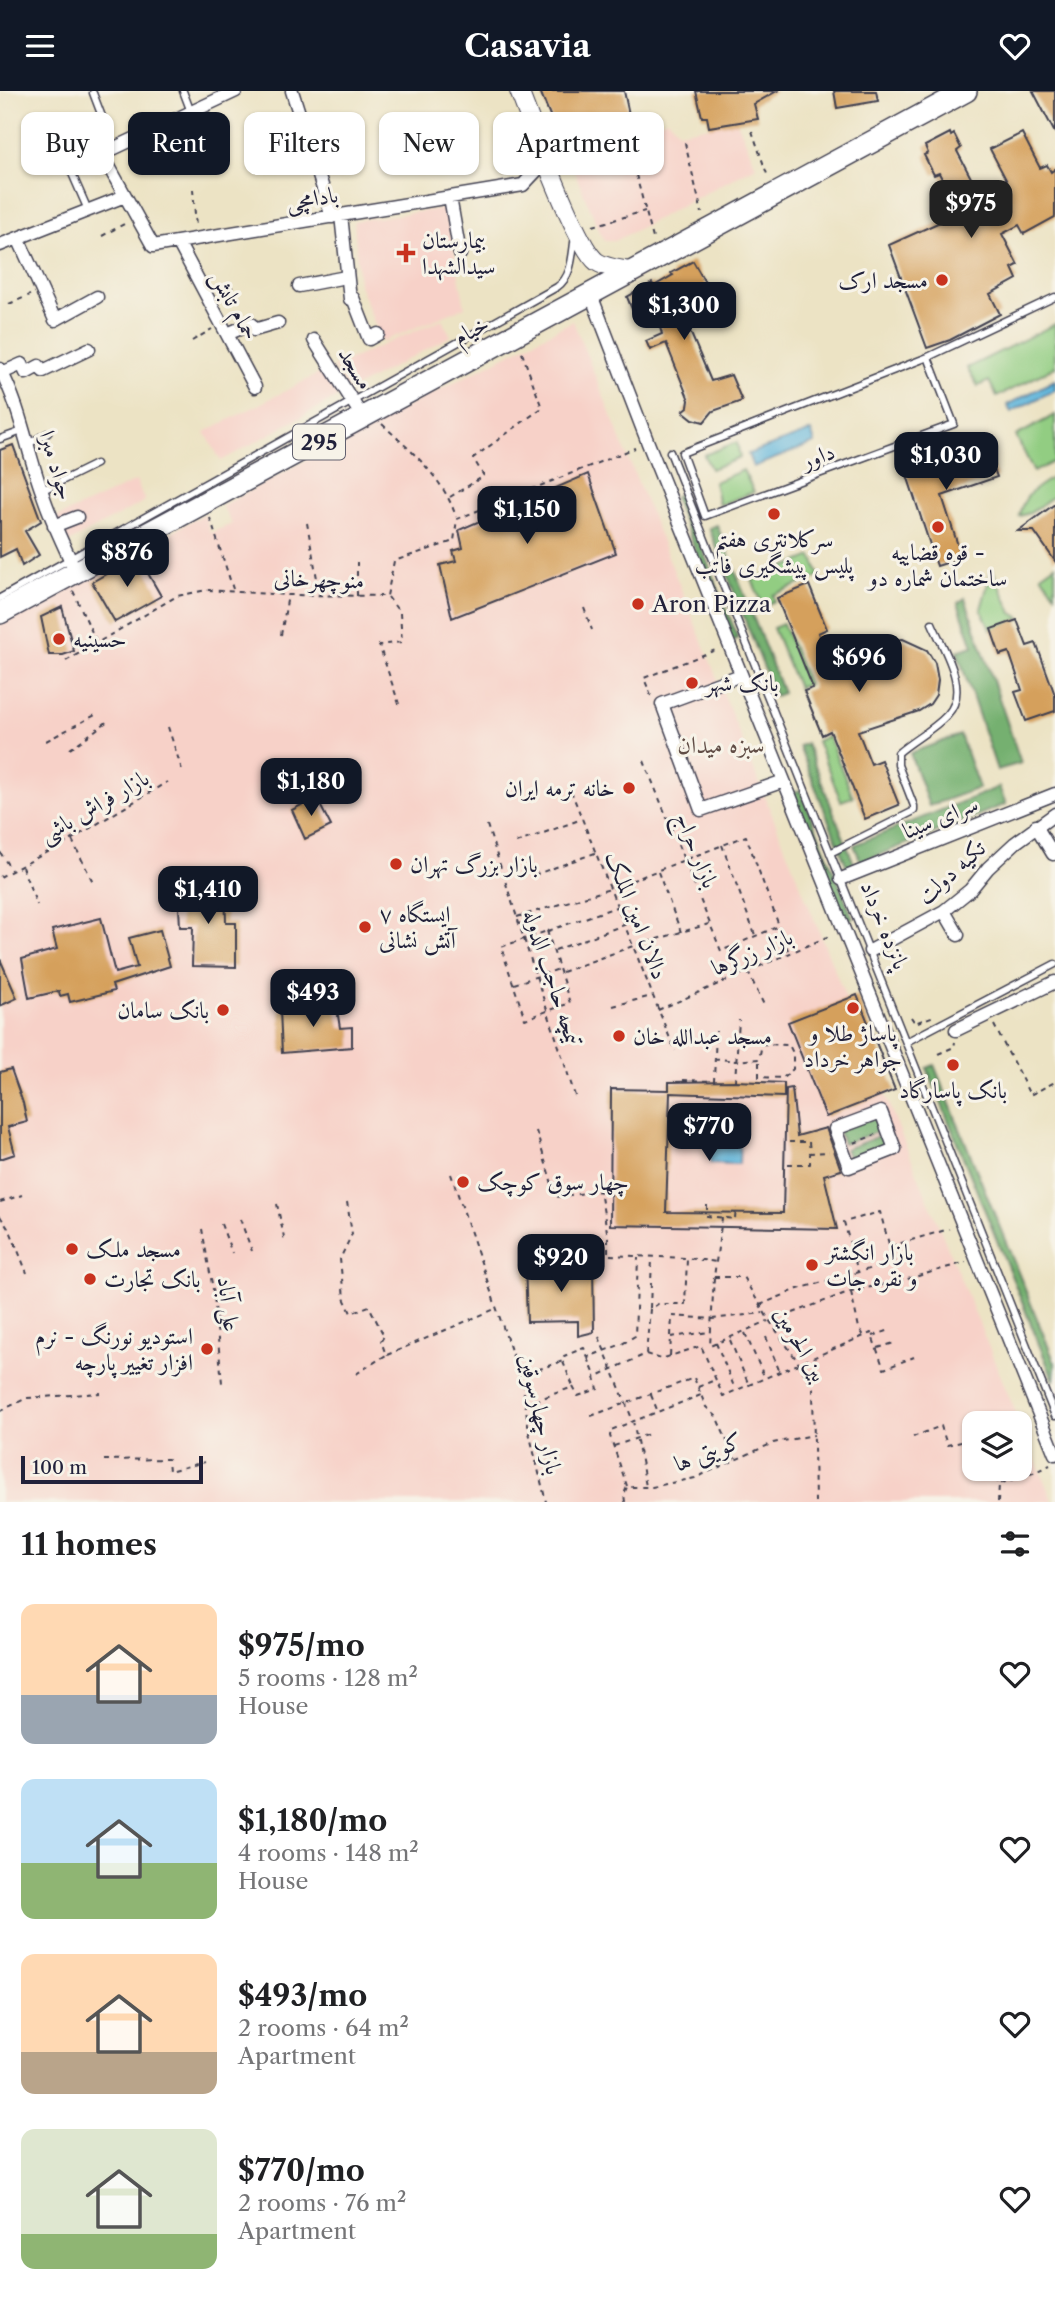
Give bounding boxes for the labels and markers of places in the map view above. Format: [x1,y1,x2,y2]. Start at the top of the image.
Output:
pin: $975 [930,181,1012,240]
place label: بیمارستان سیدالشهدا [422,226,496,281]
marker: بیمارستان سیدالشهدا [396,243,416,263]
place label: مسجد ارک [838,266,928,294]
marker: مسجد ارک [934,272,950,288]
pin: $1,300 [627,282,741,342]
pin: $1,030 [889,433,1003,492]
pin: $1,150 [470,487,584,546]
marker: سرکلانتری هفتم پلیس پیشگیری فاتب [766,506,782,522]
marker: قوه قضاییه - ساختمان شماره دو [930,519,946,535]
place label: سرکلانتری هفتم پلیس پیشگیری فاتب [695,525,855,582]
pin: $876 [86,529,168,589]
place label: قوه قضاییه - ساختمان شماره دو [867,538,1007,592]
place label: Aron Pizza [651,590,772,618]
marker: Aron Pizza [630,596,646,612]
place label: حسینیه [73,625,127,653]
marker: حسینیه [51,631,67,647]
pin: $696 [818,635,900,694]
place label: بانک شهر [704,669,779,698]
marker: بانک شهر [684,675,700,691]
pin: $1,180 [254,759,368,818]
place label: خانه ترمه ایران [505,774,615,802]
marker: خانه ترمه ایران [621,780,637,796]
place label: بازار بزرگ تهران [410,850,538,879]
marker: بازار بزرگ تهران [388,856,404,872]
pin: $1,410 [151,867,265,926]
place label: ایستگاه ۷ آتش نشانی [379,900,459,956]
marker: ایستگاه ۷ آتش نشانی [357,919,373,935]
pin: $493 [272,969,354,1029]
place label: بانک سامان [117,996,209,1024]
marker: پاساژ طلا و جواهر خرداد [845,1000,861,1016]
marker: بانک سامان [215,1002,231,1018]
place label: پاساژ طلا و جواهر خرداد [804,1019,902,1074]
place label: مسجد عبدالله خان [633,1022,772,1050]
marker: مسجد عبدالله خان [611,1028,627,1044]
marker: بانک پاسارگاد [945,1057,961,1073]
place label: بانک پاسارگاد [899,1076,1007,1107]
pin: $770 [668,1103,750,1163]
place label: چهار سوق کوچک [477,1168,629,1197]
marker: چهار سوق کوچک [455,1174,471,1190]
place label: مسجد ملک [86,1235,181,1263]
pin: $920 [520,1235,602,1294]
place label: بازار انگشتر و نقره‌ جات [824,1238,917,1293]
marker: مسجد ملک [64,1241,80,1257]
marker: بازار انگشتر و نقره‌ جات [804,1257,820,1273]
place label: بانک تجارت [104,1265,201,1293]
marker: بانک تجارت [82,1271,98,1287]
place label: استودیو نورنگ - نرم افزار تغییر پارچه [35,1322,193,1379]
marker: استودیو نورنگ - نرم افزار تغییر پارچه [199,1341,215,1357]

